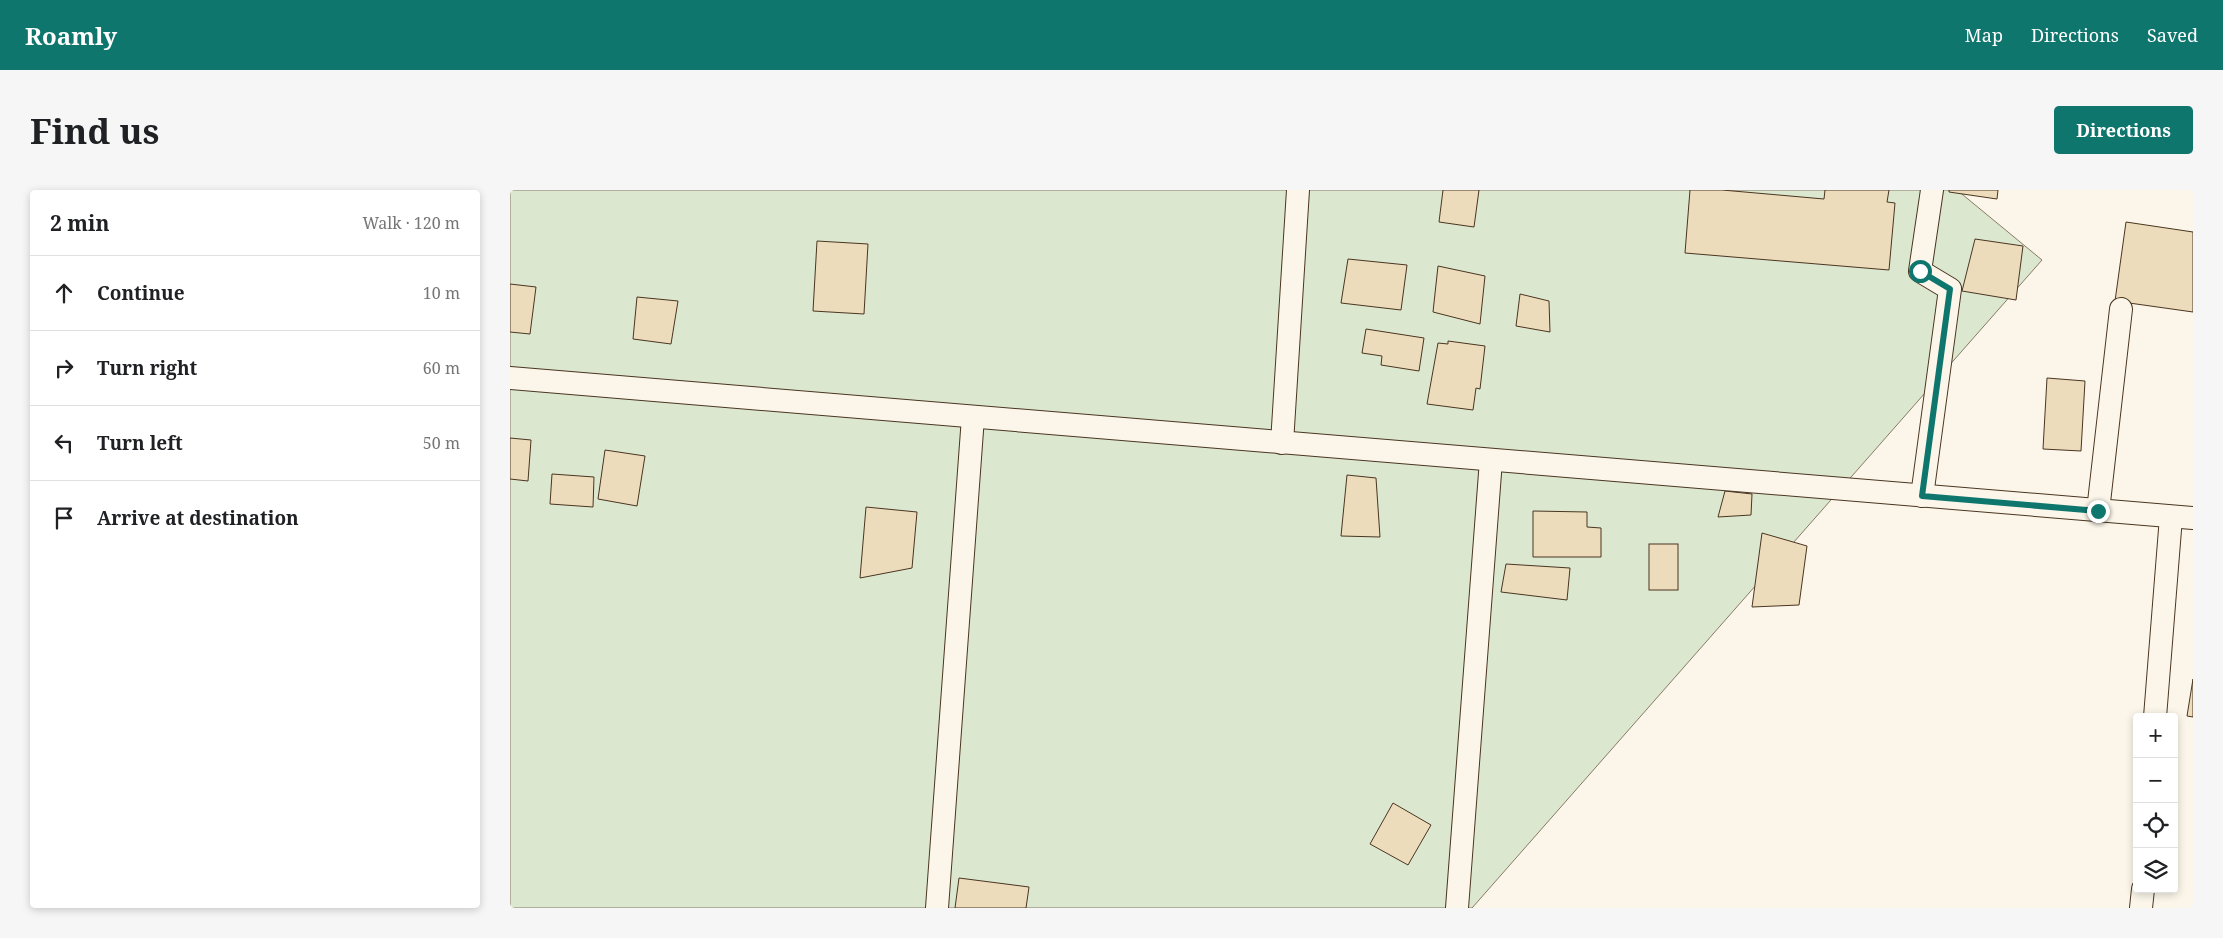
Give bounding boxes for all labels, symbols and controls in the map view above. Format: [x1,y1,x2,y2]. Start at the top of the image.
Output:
text: Roamly [25,19,117,52]
text: Map [1965,23,2003,47]
text: Directions [2031,23,2119,47]
text: Saved [2147,23,2198,47]
button: Directions [2054,106,2193,154]
text: Find us [30,107,159,154]
text: 2 min [50,209,109,237]
text: Walk · 120 m [363,212,460,234]
route start [1909,260,1932,283]
icon: ahead [50,279,78,307]
text: Continue [97,280,185,306]
text: 10 m [423,282,460,304]
icon: right [50,354,78,382]
text: Turn right [97,355,197,381]
text: 60 m [423,357,460,379]
icon: left [50,429,78,457]
text: Turn left [97,430,183,456]
text: 50 m [423,432,460,454]
route end [2087,500,2110,523]
icon: arrive [50,504,78,532]
text: Arrive at destination [97,505,299,531]
map controls [2133,713,2178,893]
button: + [2133,713,2178,758]
button: − [2133,758,2178,803]
button: locate [2133,803,2178,848]
button: layers [2133,848,2178,893]

